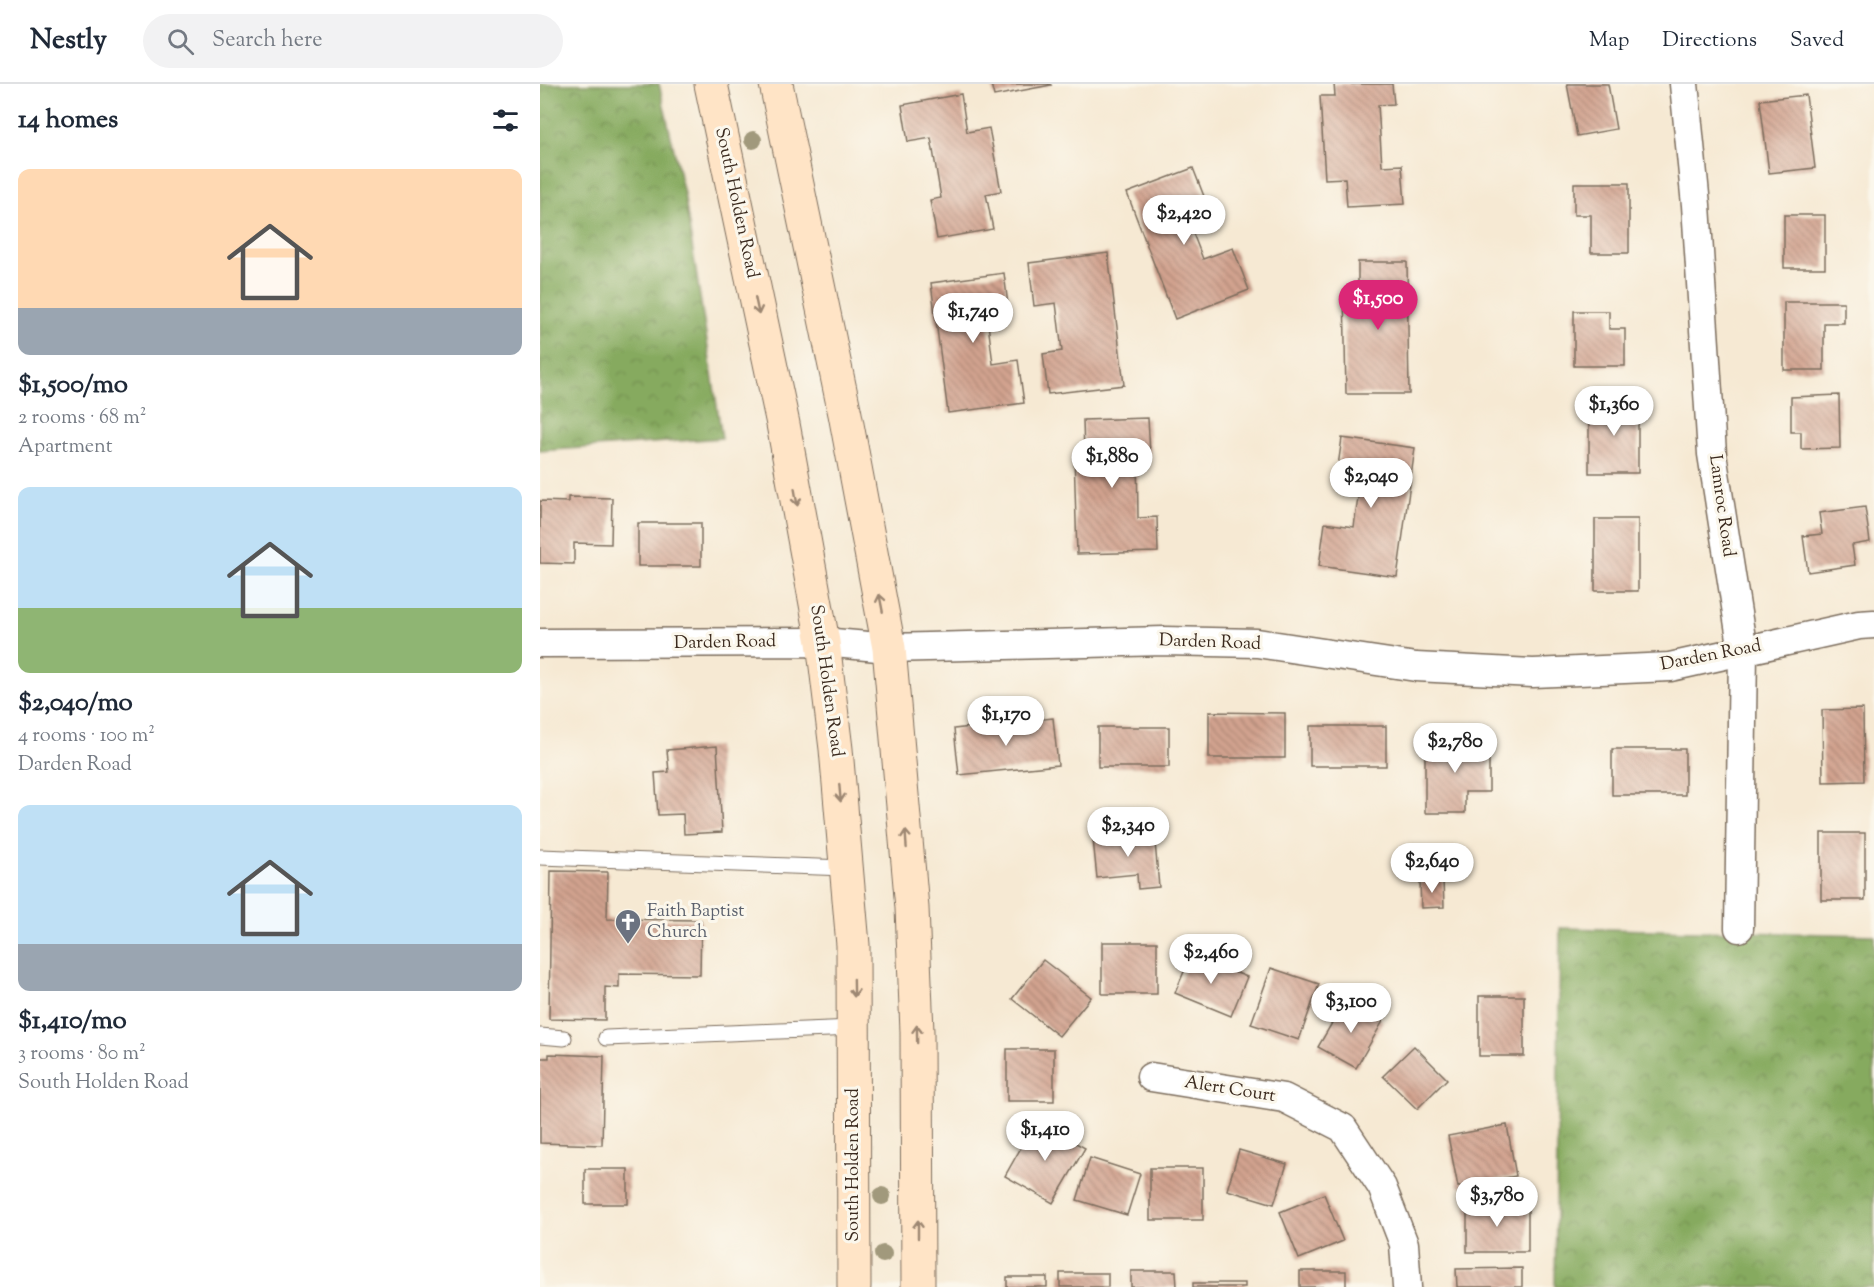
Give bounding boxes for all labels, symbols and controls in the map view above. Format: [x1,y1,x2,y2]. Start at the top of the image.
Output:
search box [143,14,563,68]
text: Nestly [30,21,107,61]
icon: search [164,25,197,58]
text: Search here [212,25,322,57]
text: Map [1589,26,1629,56]
text: Directions [1662,26,1757,56]
text: Saved [1790,26,1844,56]
text: 14 homes [18,102,118,139]
icon: filters [489,104,522,137]
street label: South Holden Road [707,125,765,281]
pin: $2,420 [1135,195,1233,246]
text: $2,420 [1156,200,1212,229]
icon: home [216,208,324,316]
pin: $1,500 [1329,280,1427,331]
text: $1,500 [1353,285,1403,314]
pin: $1,740 [924,293,1022,344]
one-way arrow [752,295,763,315]
text: $1,740 [947,298,999,327]
text: $1,500/mo [18,367,128,404]
pin: $1,360 [1565,386,1663,437]
text: $1,360 [1589,391,1639,420]
text: 2 rooms · 68 m² [18,404,146,433]
text: Apartment [18,433,113,462]
pin: $1,880 [1063,438,1161,489]
text: $1,880 [1085,443,1139,472]
street label: Lamroc Road [1701,453,1741,559]
pin: $2,040 [1322,458,1420,509]
text: $2,040 [1344,463,1398,492]
one-way arrow [791,486,802,506]
icon: home [216,526,324,634]
one-way arrow [875,594,886,614]
street label: South Holden Road [802,603,850,759]
street label: Darden Road [1158,628,1262,658]
street label: Darden Road [674,629,776,657]
street label: Darden Road [1658,633,1764,679]
text: $2,040/mo [18,685,133,722]
pin: $1,170 [957,696,1055,747]
text: $1,170 [981,701,1031,730]
text: 4 rooms · 100 m² [18,722,155,751]
pin: $2,780 [1406,723,1504,774]
text: $2,780 [1427,728,1483,757]
text: Darden Road [18,751,132,780]
one-way arrow [835,783,846,803]
pin: $2,340 [1079,807,1177,858]
text: $2,340 [1101,812,1155,841]
one-way arrow [900,829,911,849]
pin: $2,640 [1383,843,1481,894]
icon: home [216,844,324,952]
text: $2,640 [1405,848,1459,877]
place label: Faith Baptist Church [647,899,744,946]
church icon: Faith Baptist Church [613,907,643,945]
pin: $2,460 [1162,934,1260,985]
text: $2,460 [1183,939,1239,968]
one-way arrow [848,977,859,997]
pin: $3,100 [1302,983,1400,1034]
text: $3,100 [1325,988,1377,1017]
text: $1,410/mo [18,1003,127,1040]
one-way arrow [911,1024,923,1044]
text: 3 rooms · 80 m² [18,1040,146,1069]
text: South Holden Road [18,1069,189,1098]
street label: Alert Court [1183,1070,1277,1110]
street label: South Holden Road [841,1088,867,1242]
pin: $1,410 [996,1111,1094,1162]
text: $1,410 [1020,1116,1070,1145]
pin: $3,780 [1448,1177,1546,1228]
text: $3,780 [1470,1182,1524,1211]
one-way arrow [912,1219,924,1239]

